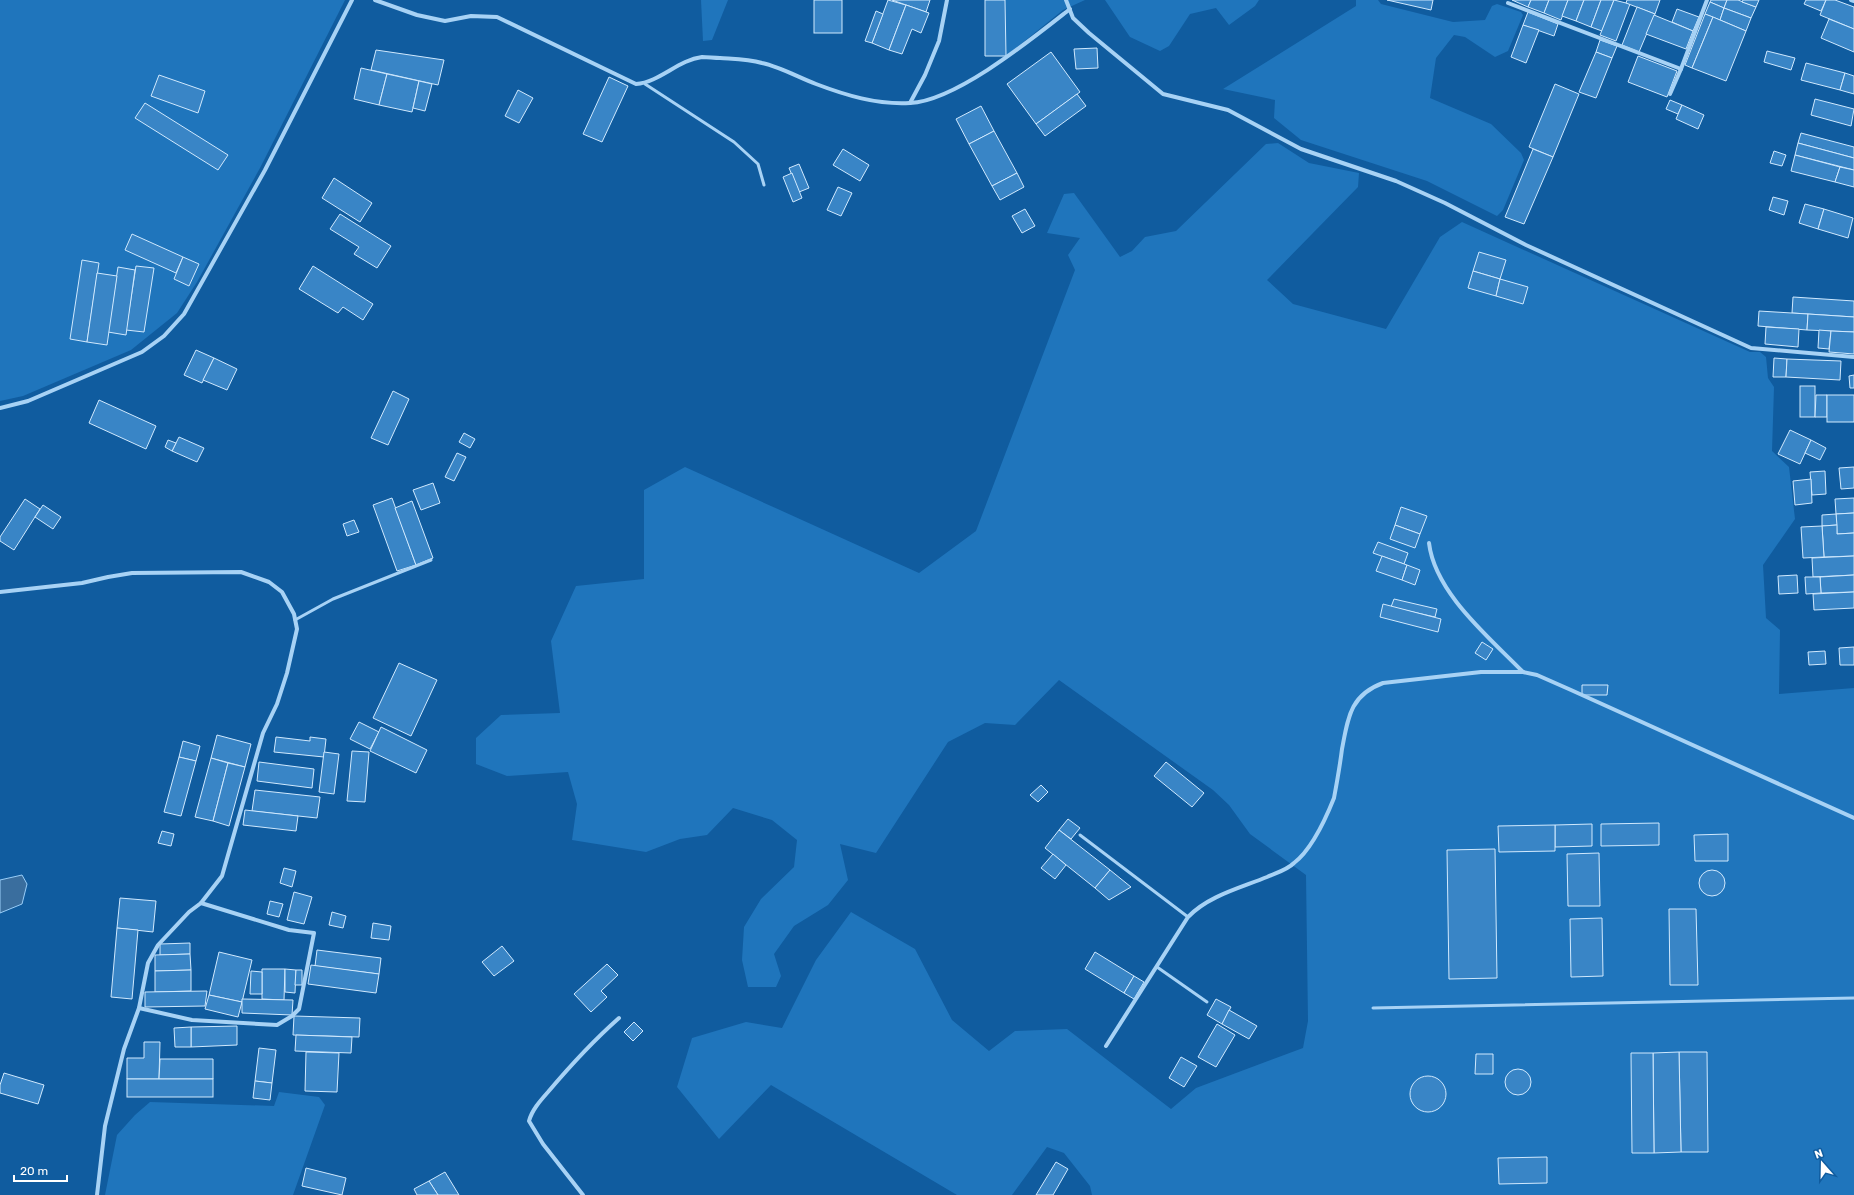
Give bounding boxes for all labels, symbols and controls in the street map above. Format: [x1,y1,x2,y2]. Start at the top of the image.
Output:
north arrow [1802,1143,1842,1183]
text: N [1813,1147,1825,1162]
scale bar [14,1157,67,1183]
text: 20 m [20,1164,48,1178]

